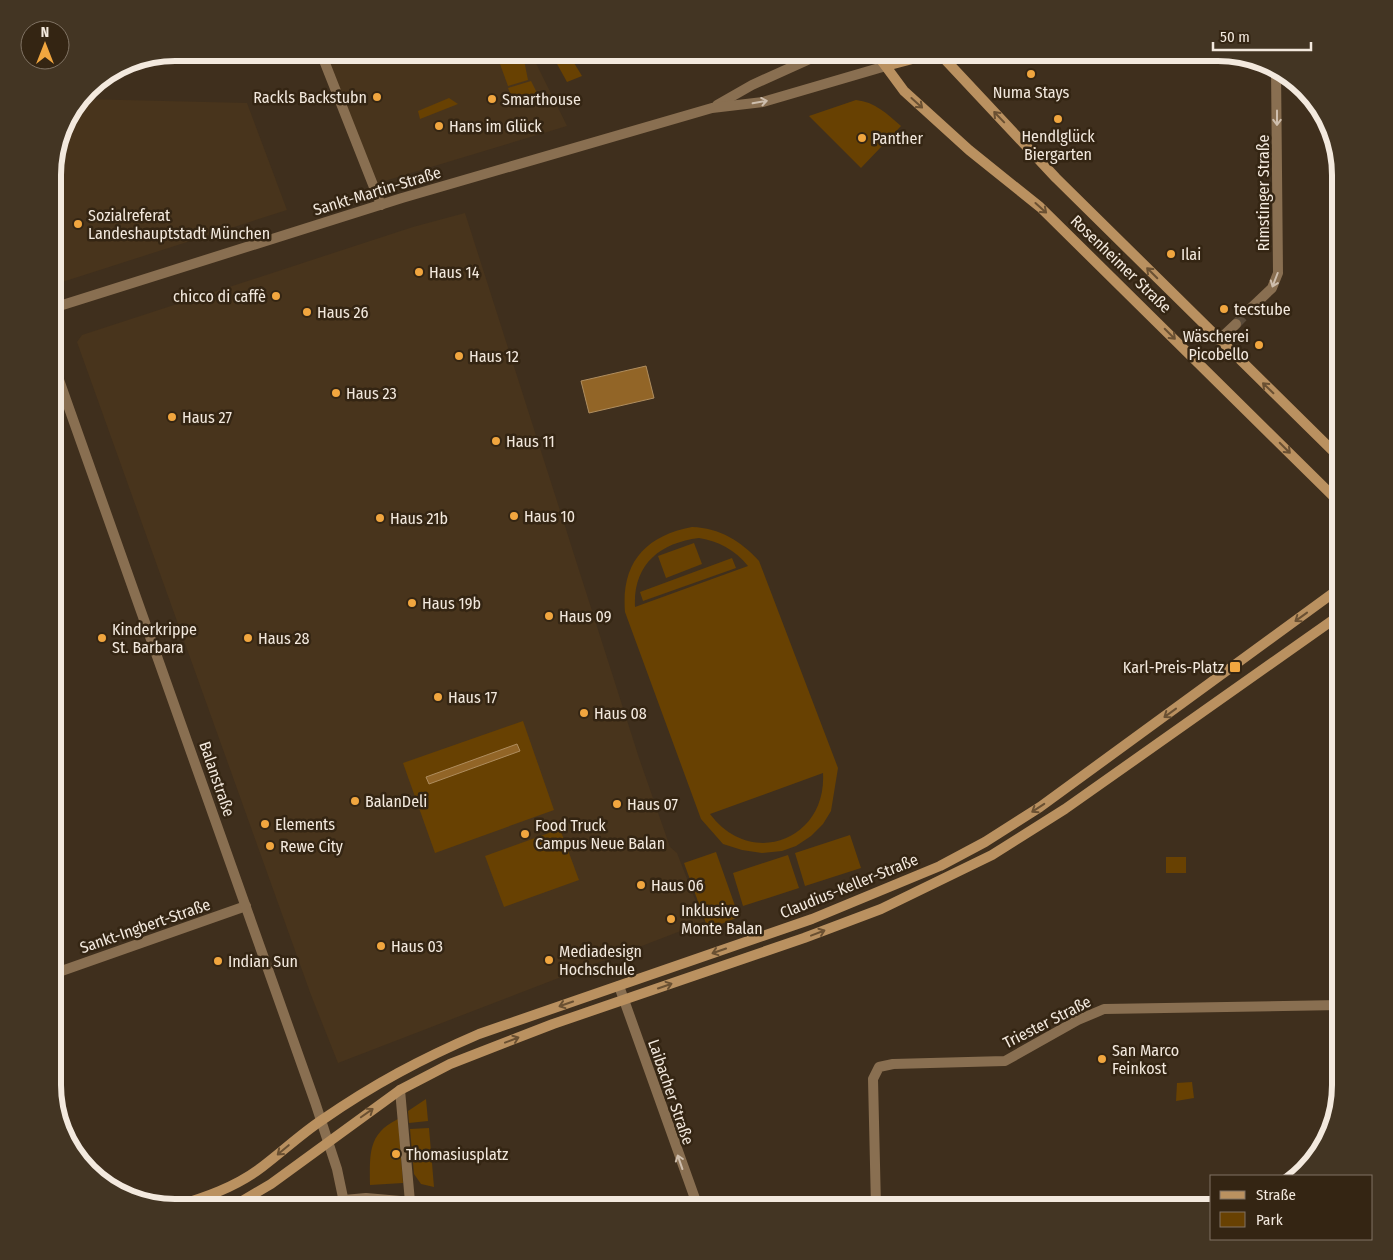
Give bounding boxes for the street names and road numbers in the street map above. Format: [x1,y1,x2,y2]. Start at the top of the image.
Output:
street label: Rimstinger Straße [1254,135,1273,251]
street label: Sankt-Martin-Straße [311,163,443,219]
street label: Rosenheimer Straße [1067,211,1175,317]
street label: Balanstraße [195,739,239,819]
street label: Claudius-Keller-Straße [777,850,921,922]
street label: Sankt-Ingbert-Straße [77,895,213,957]
street label: Triester Straße [1000,992,1094,1052]
street label: Laibacher Straße [644,1037,698,1147]

